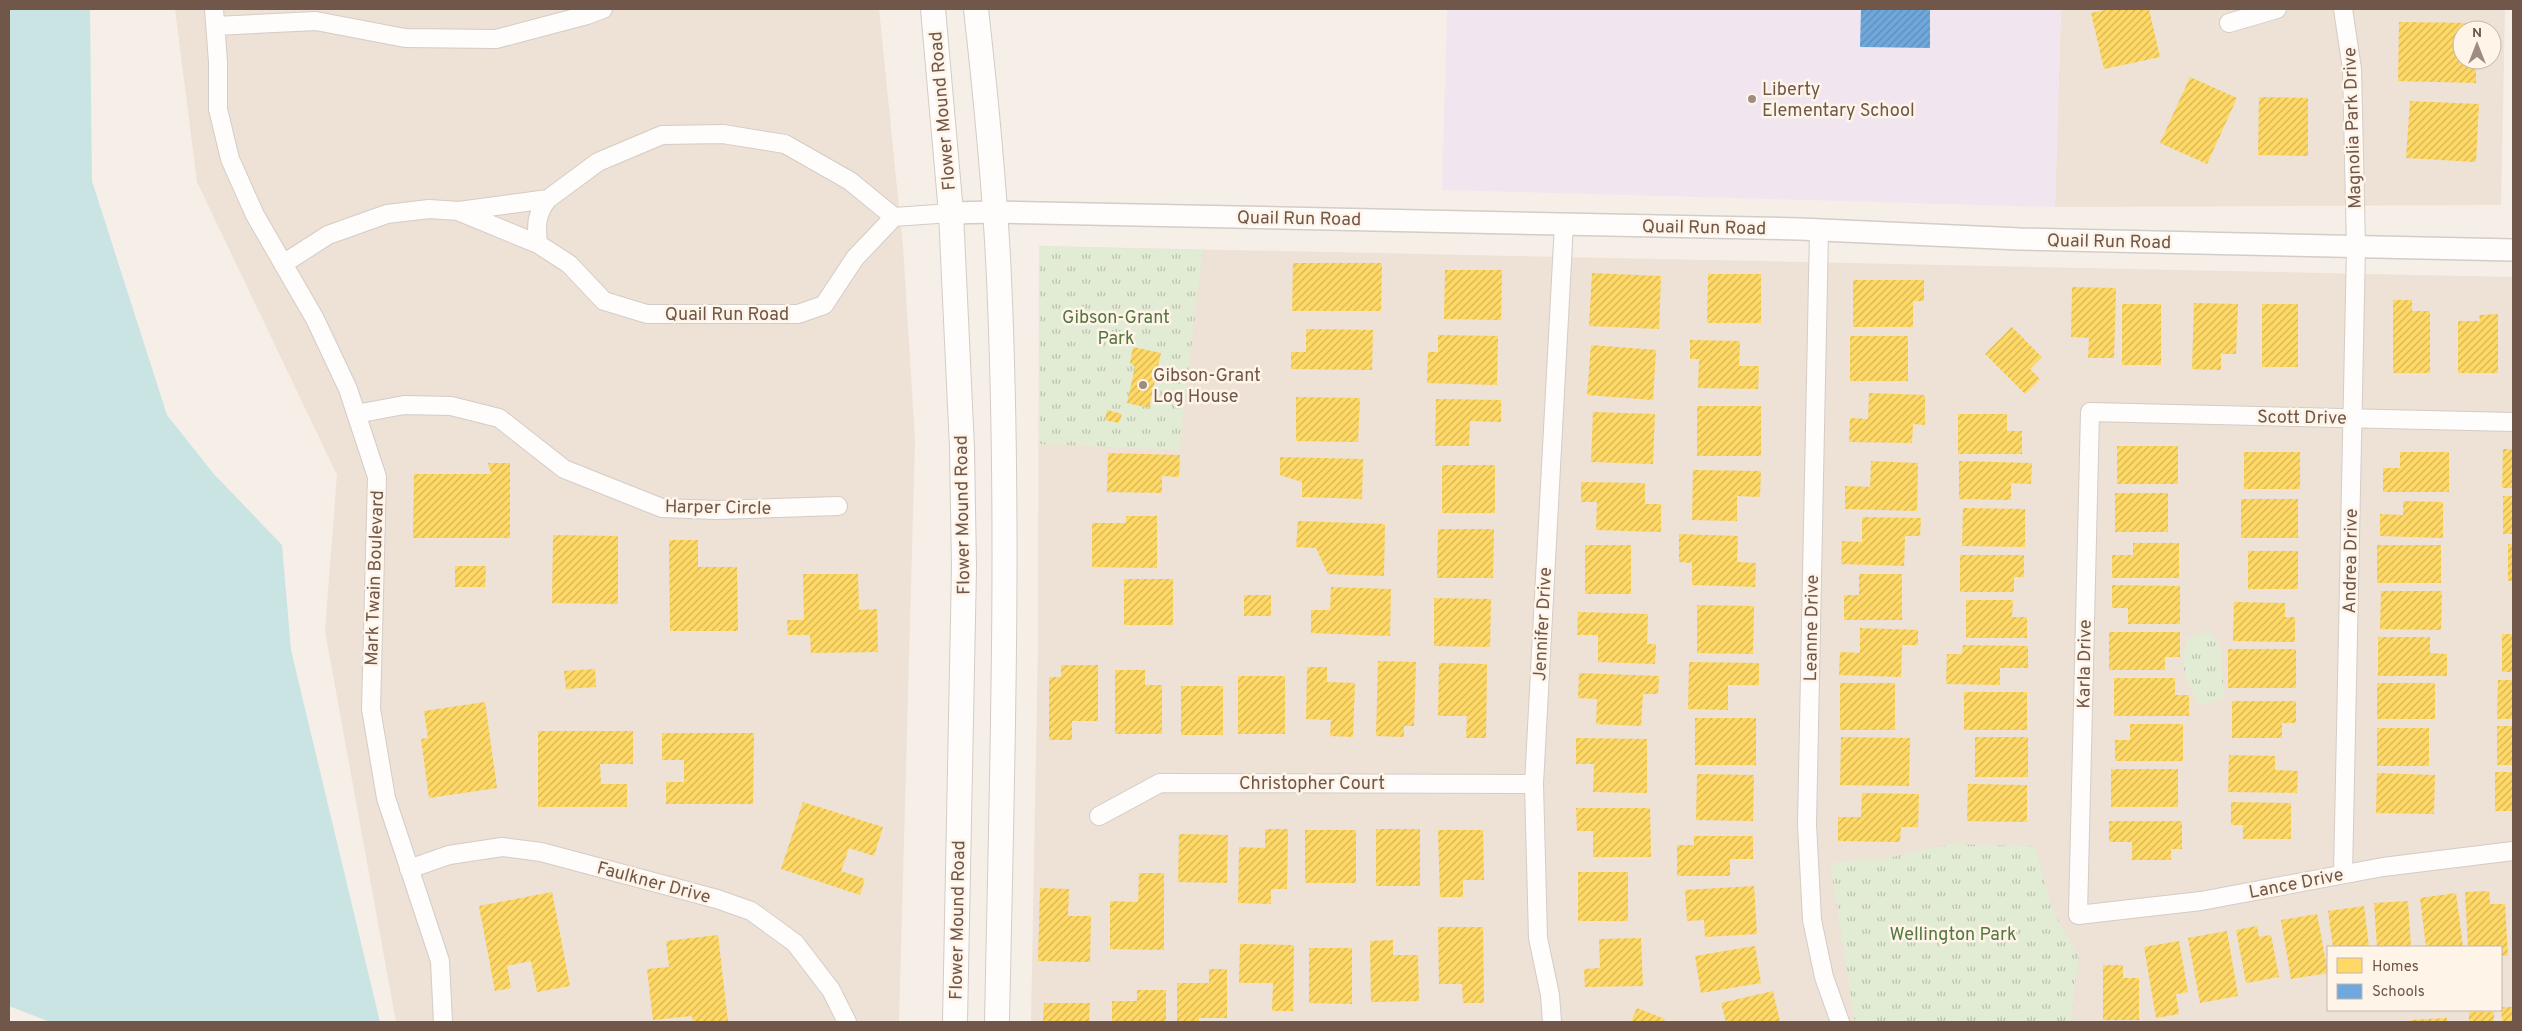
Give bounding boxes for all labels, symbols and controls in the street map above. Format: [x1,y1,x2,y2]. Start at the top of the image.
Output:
north arrow [2452,20,2502,70]
text: N [2472,25,2482,42]
street label: Flower Mound Road [925,30,962,191]
street label: Magnolia Park Drive [2339,47,2368,209]
place label: Liberty Elementary School [1762,79,1915,123]
marker: Liberty Elementary School [1746,93,1758,105]
street label: Quail Run Road [1237,207,1361,232]
street label: Quail Run Road [1642,216,1766,241]
street label: Quail Run Road [2047,230,2171,255]
street label: Quail Run Road [665,304,789,327]
park label: Gibson-Grant Park [1062,307,1170,351]
place label: Gibson-Grant Log House [1153,365,1261,409]
marker: Gibson-Grant Log House [1137,379,1149,391]
street label: Scott Drive [2257,406,2347,431]
street label: Flower Mound Road [951,435,976,595]
street label: Mark Twain Boulevard [361,490,390,666]
street label: Harper Circle [665,496,771,521]
street label: Andrea Drive [2339,508,2364,614]
street label: Jennifer Drive [1529,567,1558,682]
street label: Leanne Drive [1800,574,1825,682]
street label: Karla Drive [2073,619,2098,709]
street label: Christopher Court [1239,773,1385,796]
street label: Flower Mound Road [946,840,971,1000]
street label: Faulkner Drive [594,857,713,910]
street label: Lance Drive [2247,864,2346,905]
park label: Wellington Park [1889,924,2017,947]
legend [2327,946,2502,1011]
text: Homes [2372,958,2419,977]
text: Schools [2372,983,2425,1002]

